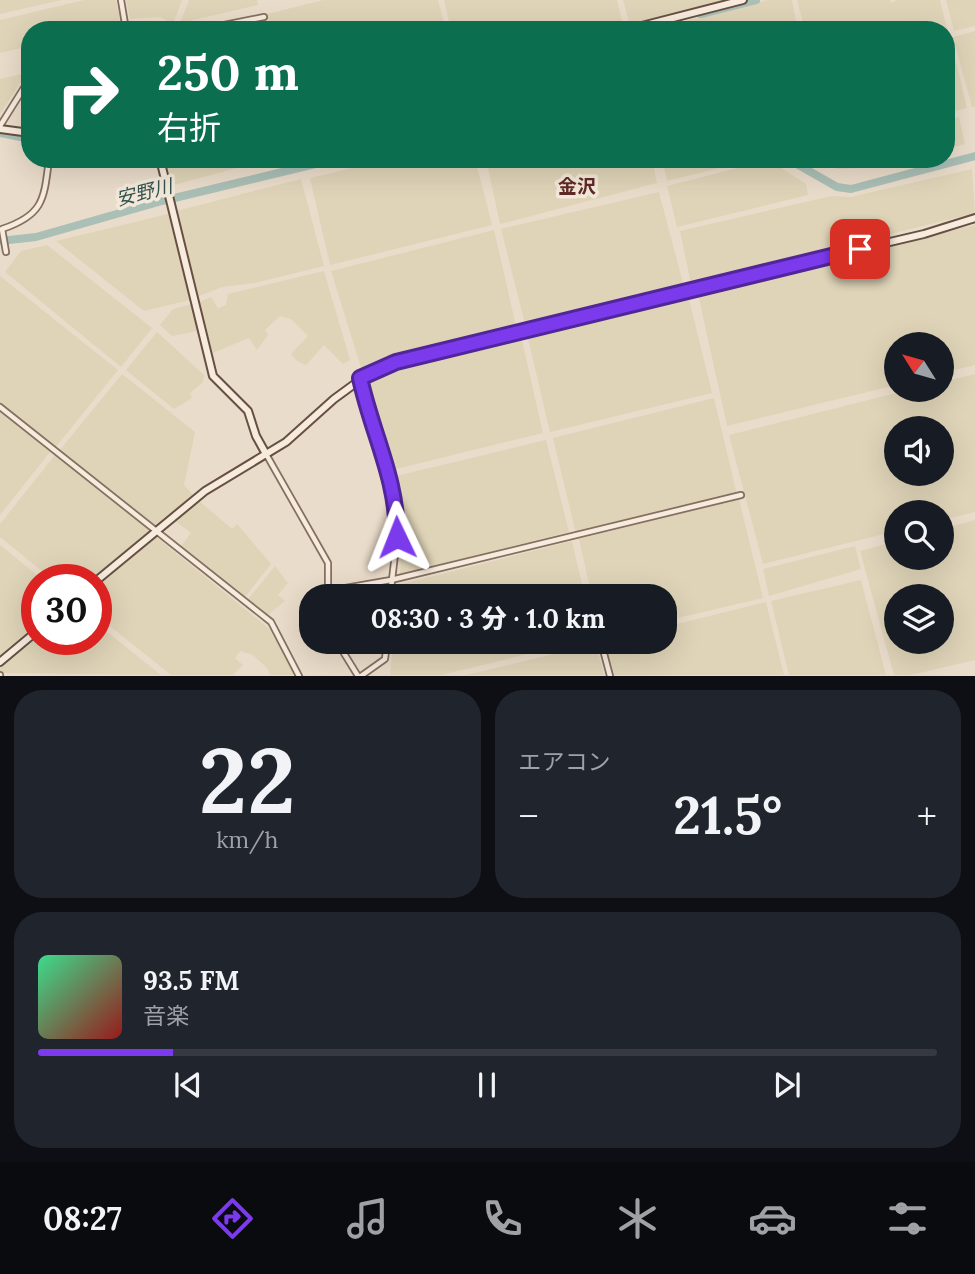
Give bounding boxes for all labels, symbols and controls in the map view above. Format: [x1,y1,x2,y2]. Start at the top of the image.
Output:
text: 250 m [157,41,299,103]
icon: right [42,49,133,140]
text: 右折 [157,107,221,148]
water label: 安野川 [113,173,176,211]
district label: 金沢 [558,174,596,198]
pin [830,219,890,279]
icon: arrive [841,230,879,268]
north arrow [884,332,954,402]
map controls [884,332,954,654]
button: sound [884,416,954,486]
position arrow [360,500,434,574]
button: search [884,500,954,570]
speed limit sign: 30 [21,564,112,655]
button: layers [884,584,954,654]
text: 08:30 · 3 分 · 1.0 km [371,602,605,635]
text: 22 [199,721,296,838]
text: エアコン [519,747,611,776]
text: 21.5° [673,782,782,848]
text: − [519,792,539,840]
text: + [917,792,937,840]
text: km/h [216,825,278,854]
text: 93.5 FM [143,964,240,997]
text: 音楽 [143,1001,189,1030]
icon: previous [169,1066,207,1104]
icon: pause [468,1066,506,1104]
icon: next [768,1066,806,1104]
icon: directions [208,1194,257,1243]
icon: music [343,1194,392,1243]
icon: phone [478,1194,527,1243]
icon: climate [613,1194,662,1243]
icon: car [748,1194,797,1243]
icon: filters [883,1194,932,1243]
text: 08:27 [43,1198,122,1239]

